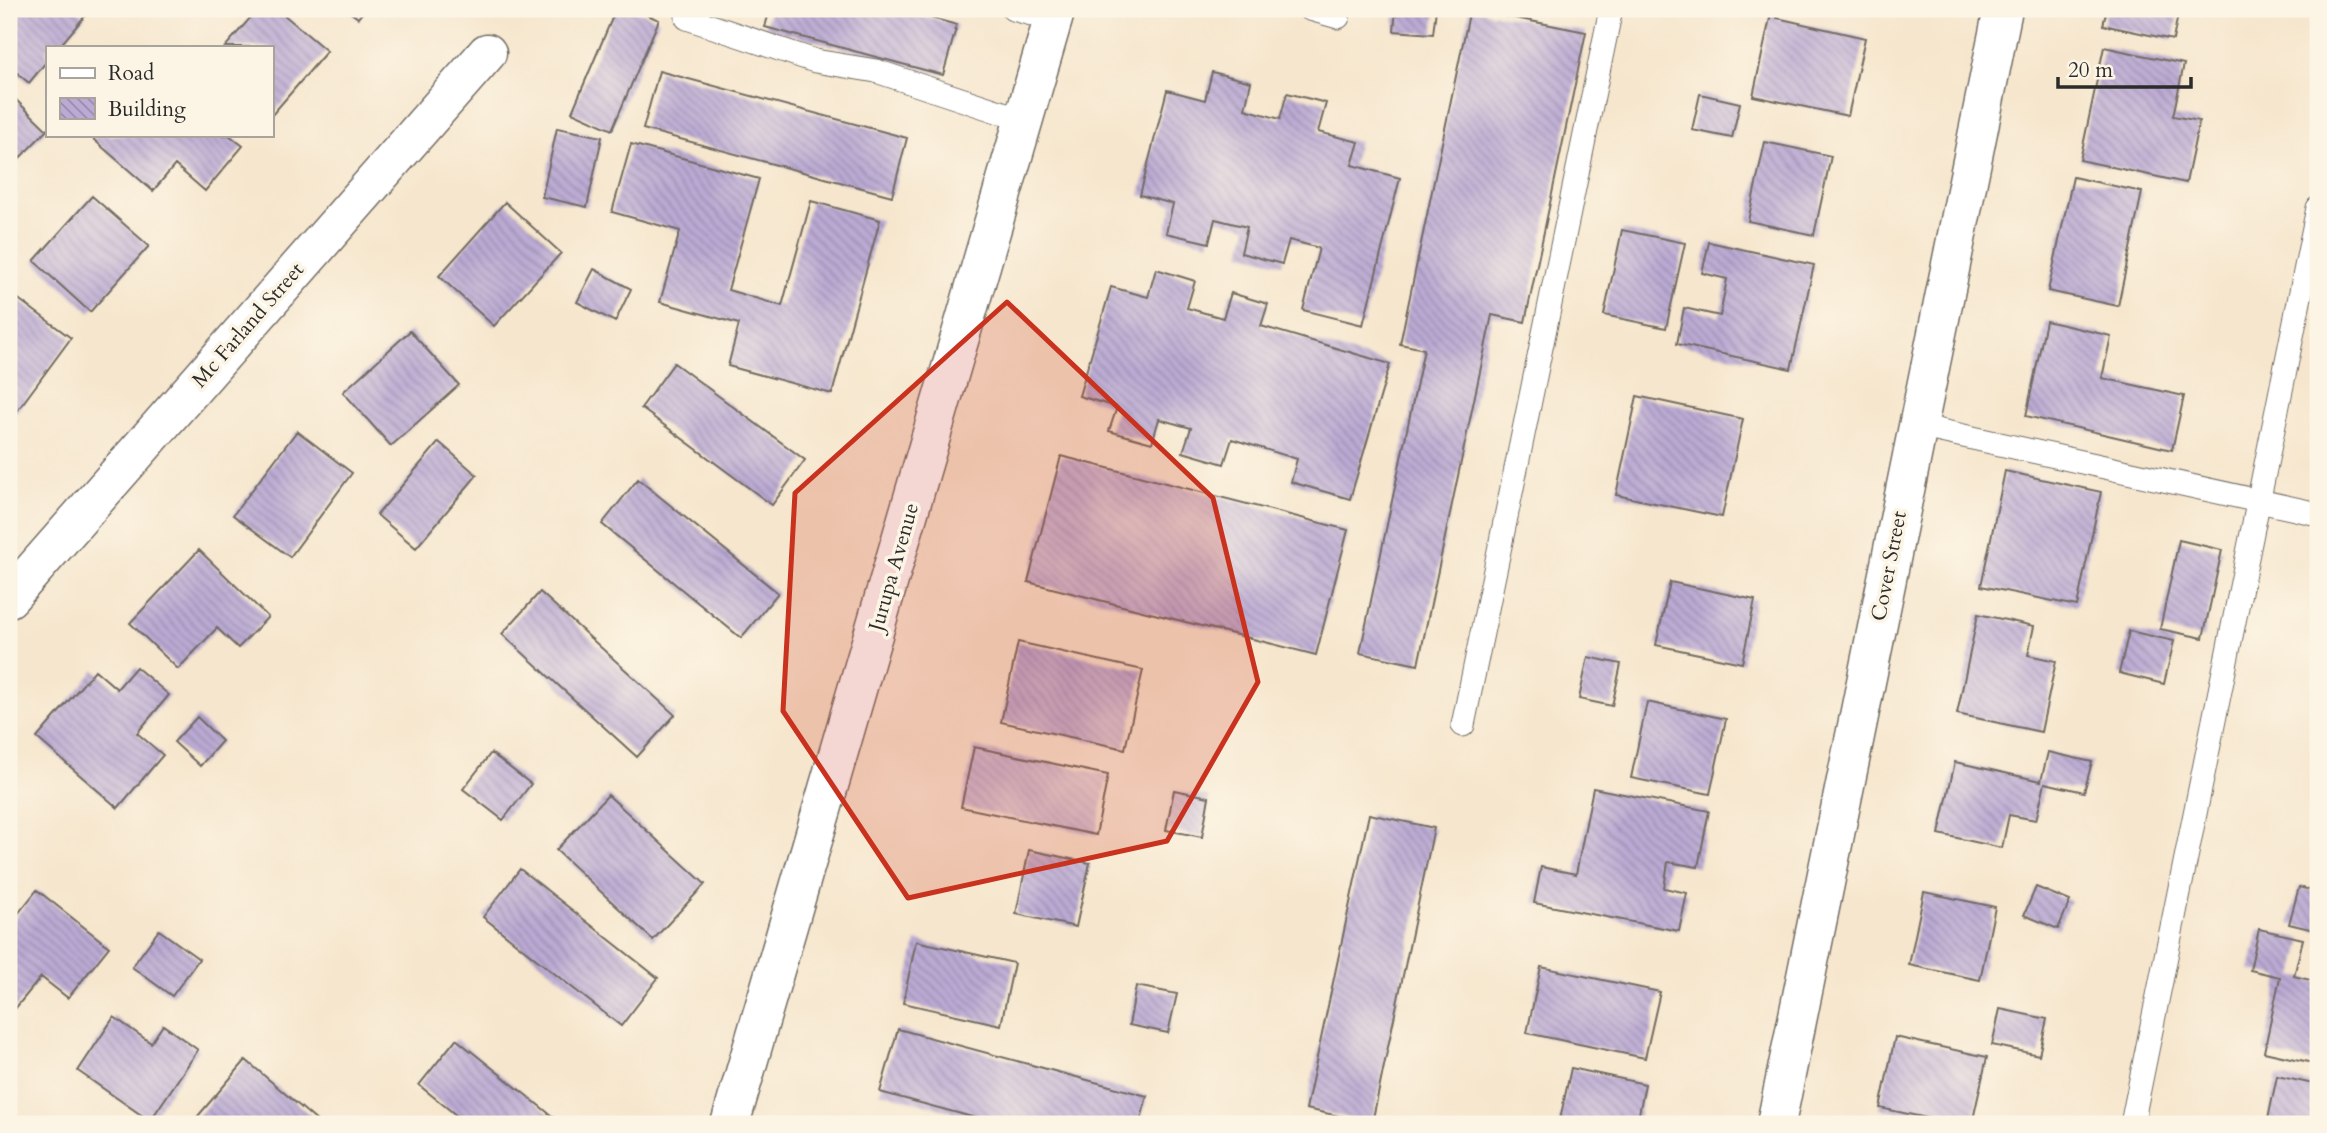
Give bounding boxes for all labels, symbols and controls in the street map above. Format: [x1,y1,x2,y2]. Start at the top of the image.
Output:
legend [46,46,273,136]
scale bar [2058,46,2190,90]
text: 20 m [2068,56,2113,85]
text: Road [108,59,154,88]
text: Building [108,95,186,124]
street label: Mc Farland Street [185,256,311,394]
street label: Jurupa Avenue [861,500,926,637]
street label: Cover Street [1864,508,1914,623]

